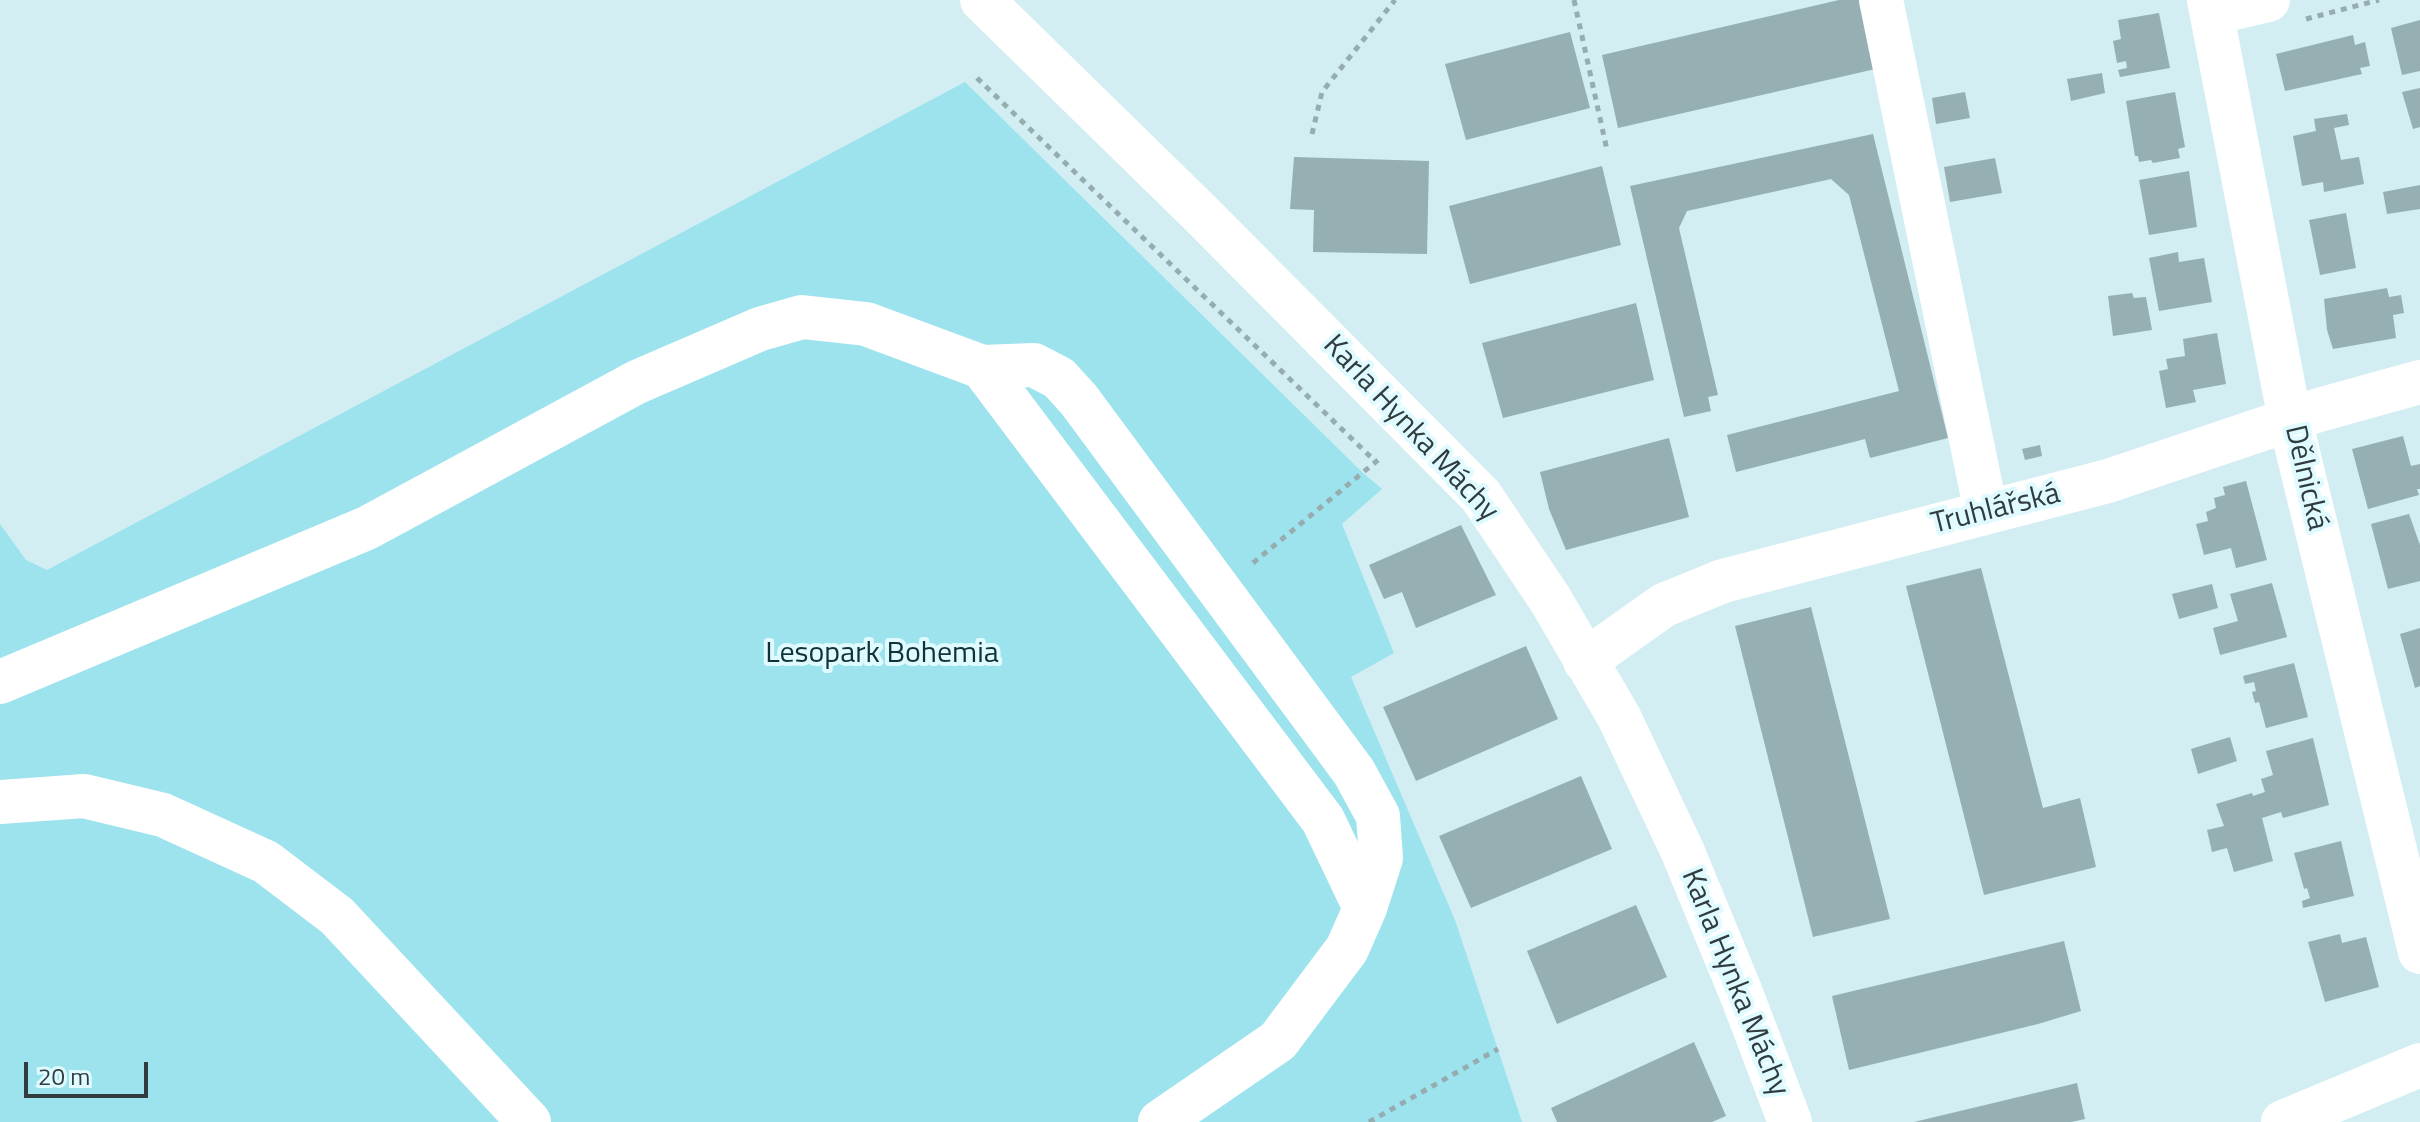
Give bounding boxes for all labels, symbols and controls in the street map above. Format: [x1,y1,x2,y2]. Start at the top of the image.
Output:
street label: Karla Hynka Máchy [1314,328,1506,530]
street label: Dělnická [2275,422,2335,534]
street label: Truhlářská [1928,477,2064,543]
park label: Lesopark Bohemia [765,637,999,673]
street label: Karla Hynka Máchy [1672,864,1796,1102]
scale bar [28,1046,152,1096]
text: 20 m [38,1058,90,1094]

